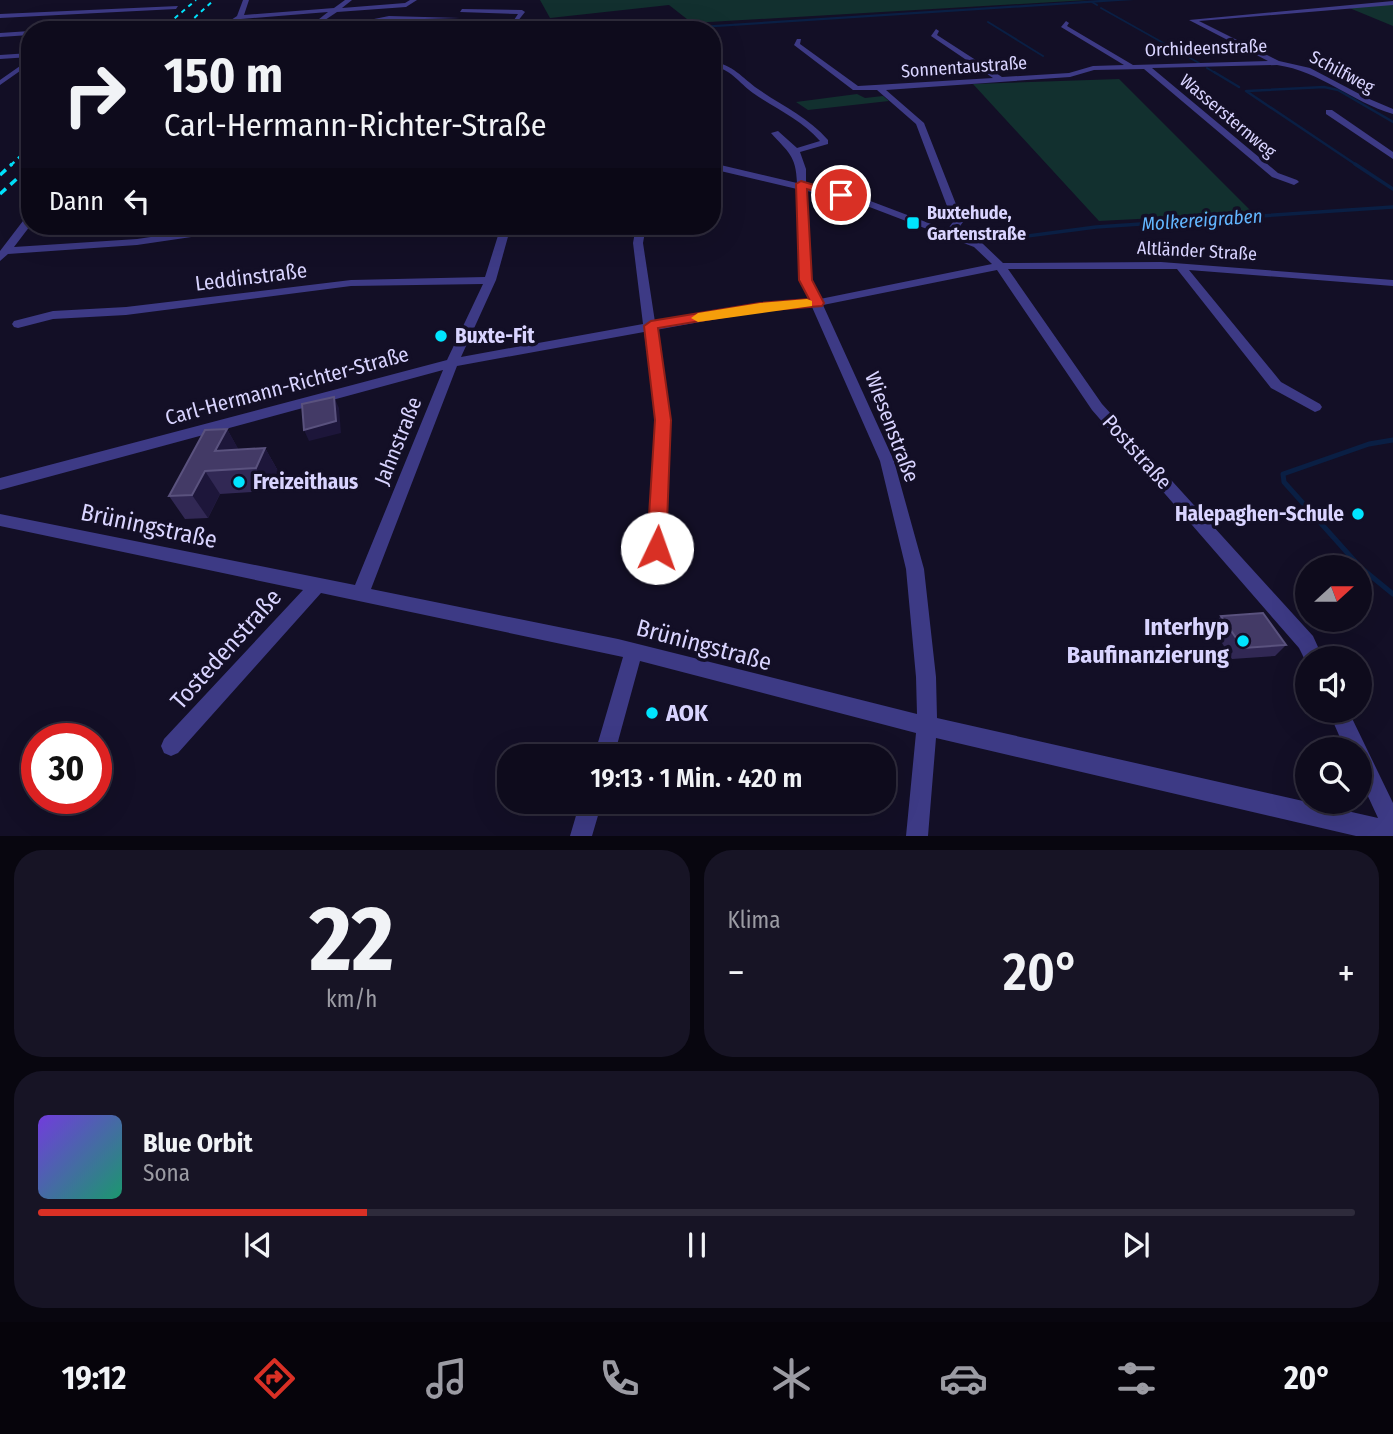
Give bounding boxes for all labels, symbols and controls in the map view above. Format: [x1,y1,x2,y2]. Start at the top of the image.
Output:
street label: Orchideenstraße [1144,35,1268,61]
text: 150 m [164,46,283,105]
street label: Schilfweg [1306,46,1379,98]
icon: right [49,49,140,140]
street label: Sonnentaustraße [900,52,1028,82]
street label: Wassersternweg [1175,69,1281,163]
text: Carl-Hermann-Richter-Straße [164,106,547,144]
pin [811,165,871,225]
icon: arrive [822,176,860,214]
icon: left [118,182,156,220]
text: Dann [49,186,104,217]
place label: Buxtehude, Gartenstraße [927,202,1026,245]
water label: Molkereigraben [1141,204,1263,236]
marker: Buxtehude, Gartenstraße [905,215,921,231]
street label: Altländer Straße [1137,237,1258,265]
street label: Leddinstraße [194,257,308,297]
place label: Buxte-Fit [455,323,535,349]
marker: Buxte-Fit [433,328,449,344]
street label: Carl-Hermann-Richter-Straße [162,341,412,431]
street label: Wiesenstraße [859,368,925,486]
street label: Jahnstraße [369,393,427,489]
street label: Poststraße [1097,409,1177,495]
place label: Freizeithaus [253,469,358,495]
marker: Freizeithaus [231,474,247,490]
street label: Brüningstraße [78,498,220,554]
place label: Halepaghen-Schule [1175,501,1344,527]
marker: Halepaghen-Schule [1350,506,1366,522]
position arrow [620,511,694,585]
north arrow [1295,555,1372,632]
map controls [1295,555,1372,814]
street label: Tostedenstraße [165,583,287,715]
place label: Interhyp Baufinanzierung [1067,613,1229,669]
street label: Brüningstraße [633,614,775,676]
marker: Interhyp Baufinanzierung [1235,633,1251,649]
button: sound [1295,646,1372,723]
place label: AOK [665,699,709,727]
marker: AOK [644,705,660,721]
speed limit sign: 30 [21,723,112,814]
button: search [1295,737,1372,814]
text: 19:13 · 1 Min. · 420 m [591,763,802,794]
text: 22 [310,885,394,994]
text: Klima [728,906,781,934]
text: 20° [1003,941,1079,1004]
text: − [728,950,745,996]
text: + [1338,950,1355,996]
text: km/h [326,985,377,1013]
text: Blue Orbit [143,1128,253,1159]
text: Sona [143,1159,190,1187]
icon: previous [239,1226,277,1264]
icon: pause [678,1226,716,1264]
icon: next [1117,1226,1155,1264]
icon: directions [250,1354,299,1403]
icon: music [422,1354,471,1403]
icon: phone [595,1354,644,1403]
icon: climate [767,1354,816,1403]
icon: car [939,1354,988,1403]
icon: filters [1112,1354,1161,1403]
text: 19:12 [62,1359,126,1397]
text: 20° [1284,1359,1331,1397]

